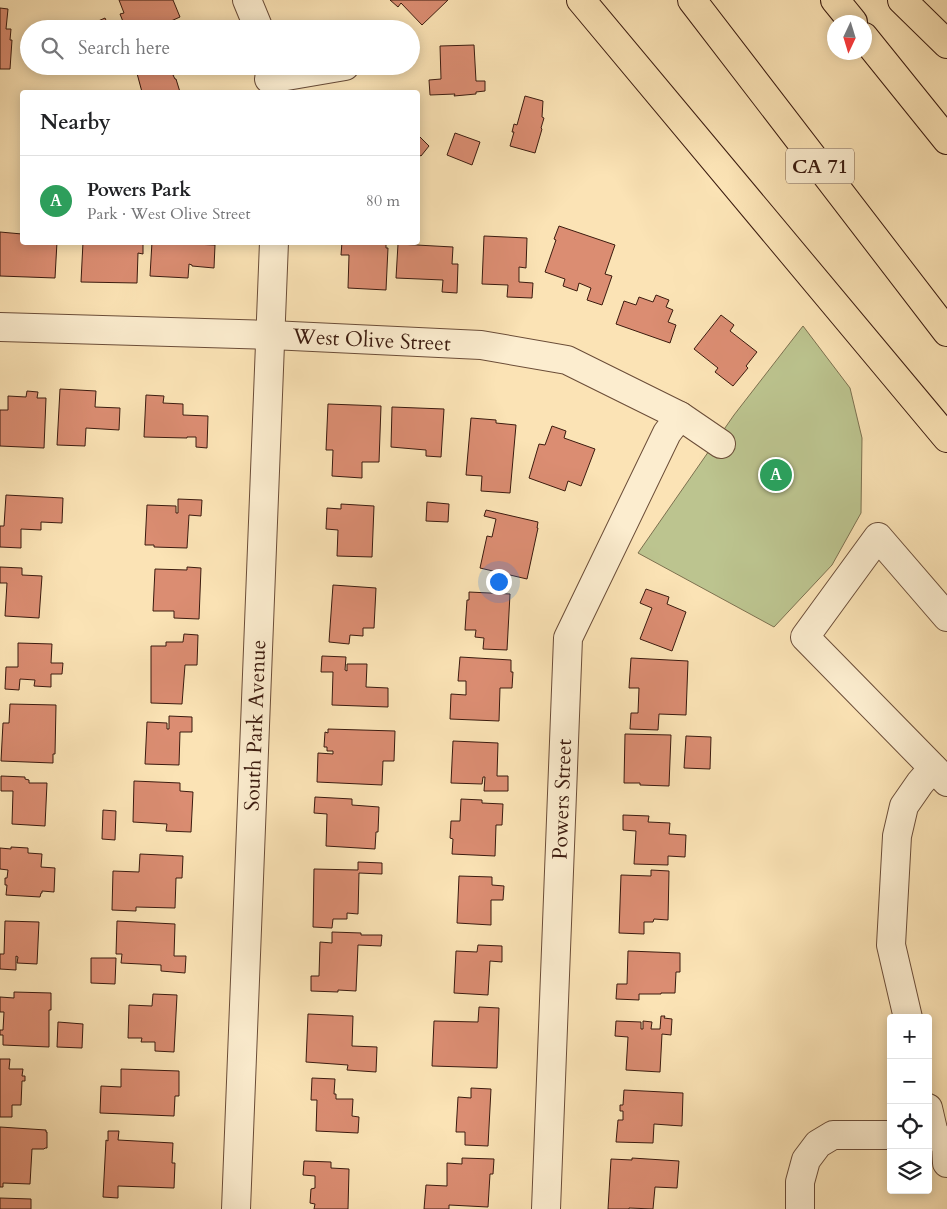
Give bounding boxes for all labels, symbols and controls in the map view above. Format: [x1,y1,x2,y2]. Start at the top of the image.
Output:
north arrow [827,15,872,60]
search box [20,20,420,75]
icon: search [38,34,66,62]
text: Search here [78,35,170,61]
text: Nearby [40,108,111,137]
road number: CA 71 [786,148,854,184]
text: Powers Park [87,177,191,203]
text: A [50,190,62,212]
text: 80 m [366,190,400,212]
text: Park · West Olive Street [87,203,251,225]
street label: West Olive Street [291,322,452,359]
pin: A [760,456,792,494]
your location [486,569,512,595]
street label: South Park Avenue [238,639,273,812]
street label: Powers Street [545,738,579,860]
map controls [887,1014,932,1194]
button: + [887,1014,932,1059]
button: − [887,1059,932,1104]
button: locate [887,1104,932,1149]
button: layers [887,1149,932,1194]

